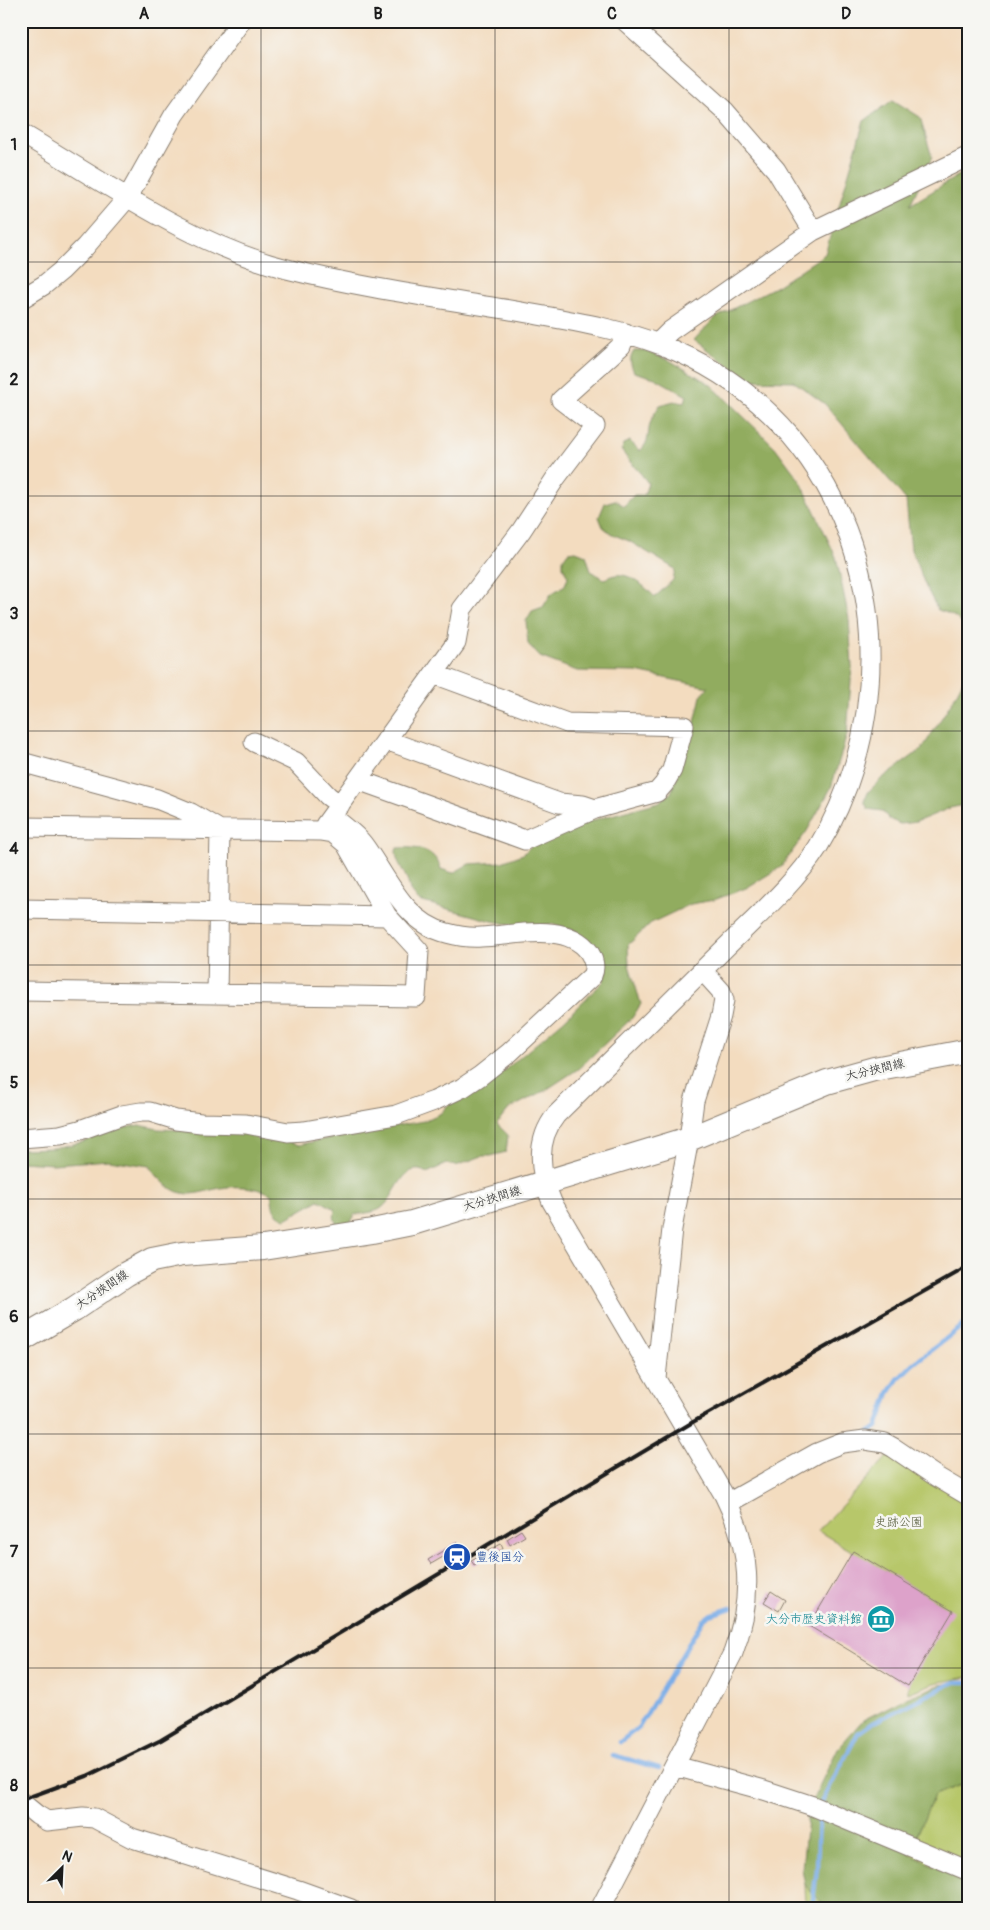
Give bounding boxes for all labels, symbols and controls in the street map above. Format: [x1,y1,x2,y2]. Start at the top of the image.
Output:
text: A [139,4,150,24]
text: B [373,4,383,24]
text: C [607,4,617,24]
text: D [841,4,851,24]
text: 1 [11,135,17,155]
text: 2 [10,370,19,390]
text: 3 [10,604,19,624]
text: 4 [9,839,19,859]
street label: 大分挾間線 [844,1056,906,1084]
text: 5 [10,1073,19,1093]
street label: 大分挾間線 [461,1183,523,1215]
street label: 大分挾間線 [73,1267,131,1313]
text: 6 [9,1307,19,1327]
park label: 史跡公園 [875,1515,923,1530]
text: 7 [10,1542,19,1562]
station icon: 豊後国分 [442,1542,472,1572]
place label: 豊後国分 [476,1550,524,1565]
museum icon: 大分市歴史資料館 [866,1604,896,1634]
place label: 大分市歴史資料館 [766,1612,862,1627]
text: 8 [10,1776,18,1796]
north arrow [38,1842,88,1892]
text: N [59,1847,75,1866]

